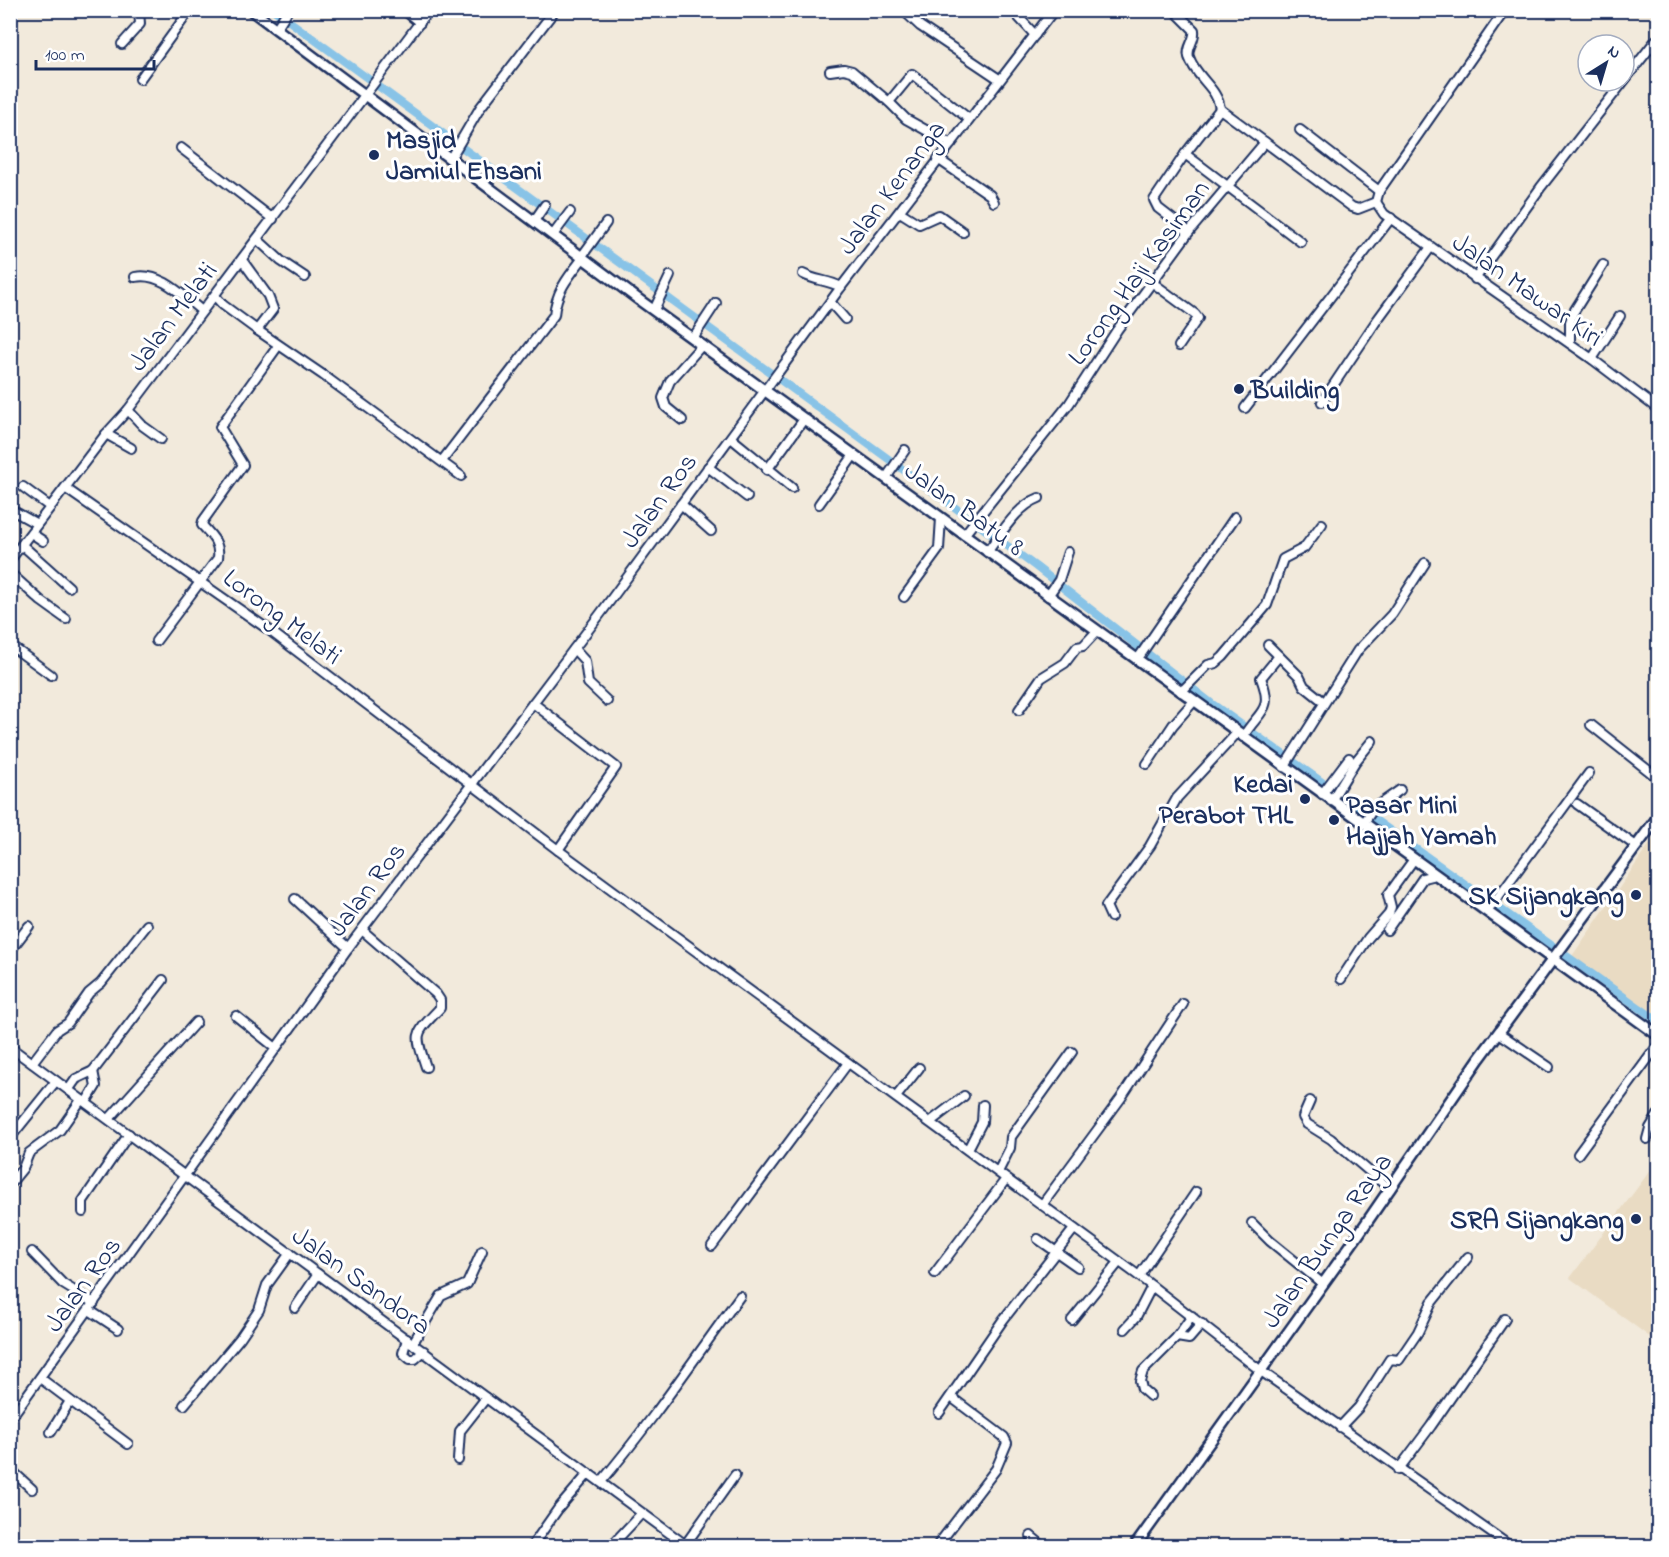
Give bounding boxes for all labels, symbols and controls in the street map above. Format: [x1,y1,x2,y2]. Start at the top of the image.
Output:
scale bar [36,33,154,71]
north arrow [1576,33,1636,93]
text: N [1602,40,1626,66]
text: 100 m [45,43,85,69]
street label: Jalan Kenanga [829,113,957,264]
place label: Masjid Jamiul Ehsani [386,122,542,192]
marker: Masjid Jamiul Ehsani [367,148,381,162]
street label: Lorong Haji Kasiman [1059,173,1221,374]
street label: Jalan Mawar Kiri [1443,224,1610,358]
street label: Jalan Melati [120,254,228,381]
place label: Building [1249,372,1339,412]
marker: Building [1232,382,1246,396]
street label: Jalan Ros [612,446,708,557]
street label: Jalan Batu 8 [895,453,1032,567]
street label: Lorong Melati [214,560,349,676]
place label: Kedai Perabot THL [1159,766,1294,836]
place label: Pasar Mini Hajjah Yamah [1346,787,1497,857]
marker: Kedai Perabot THL [1298,792,1312,806]
marker: Pasar Mini Hajjah Yamah [1327,813,1341,827]
street label: Jalan Ros [319,835,417,946]
place label: SK Sijangkang [1468,878,1624,918]
marker: SK Sijangkang [1629,888,1643,902]
street label: Jalan Bunga Raya [1253,1146,1403,1337]
place label: SRA Sijangkang [1450,1202,1624,1242]
marker: SRA Sijangkang [1629,1212,1643,1226]
street label: Jalan Sandora [283,1218,438,1346]
street label: Jalan Ros [36,1230,132,1341]

